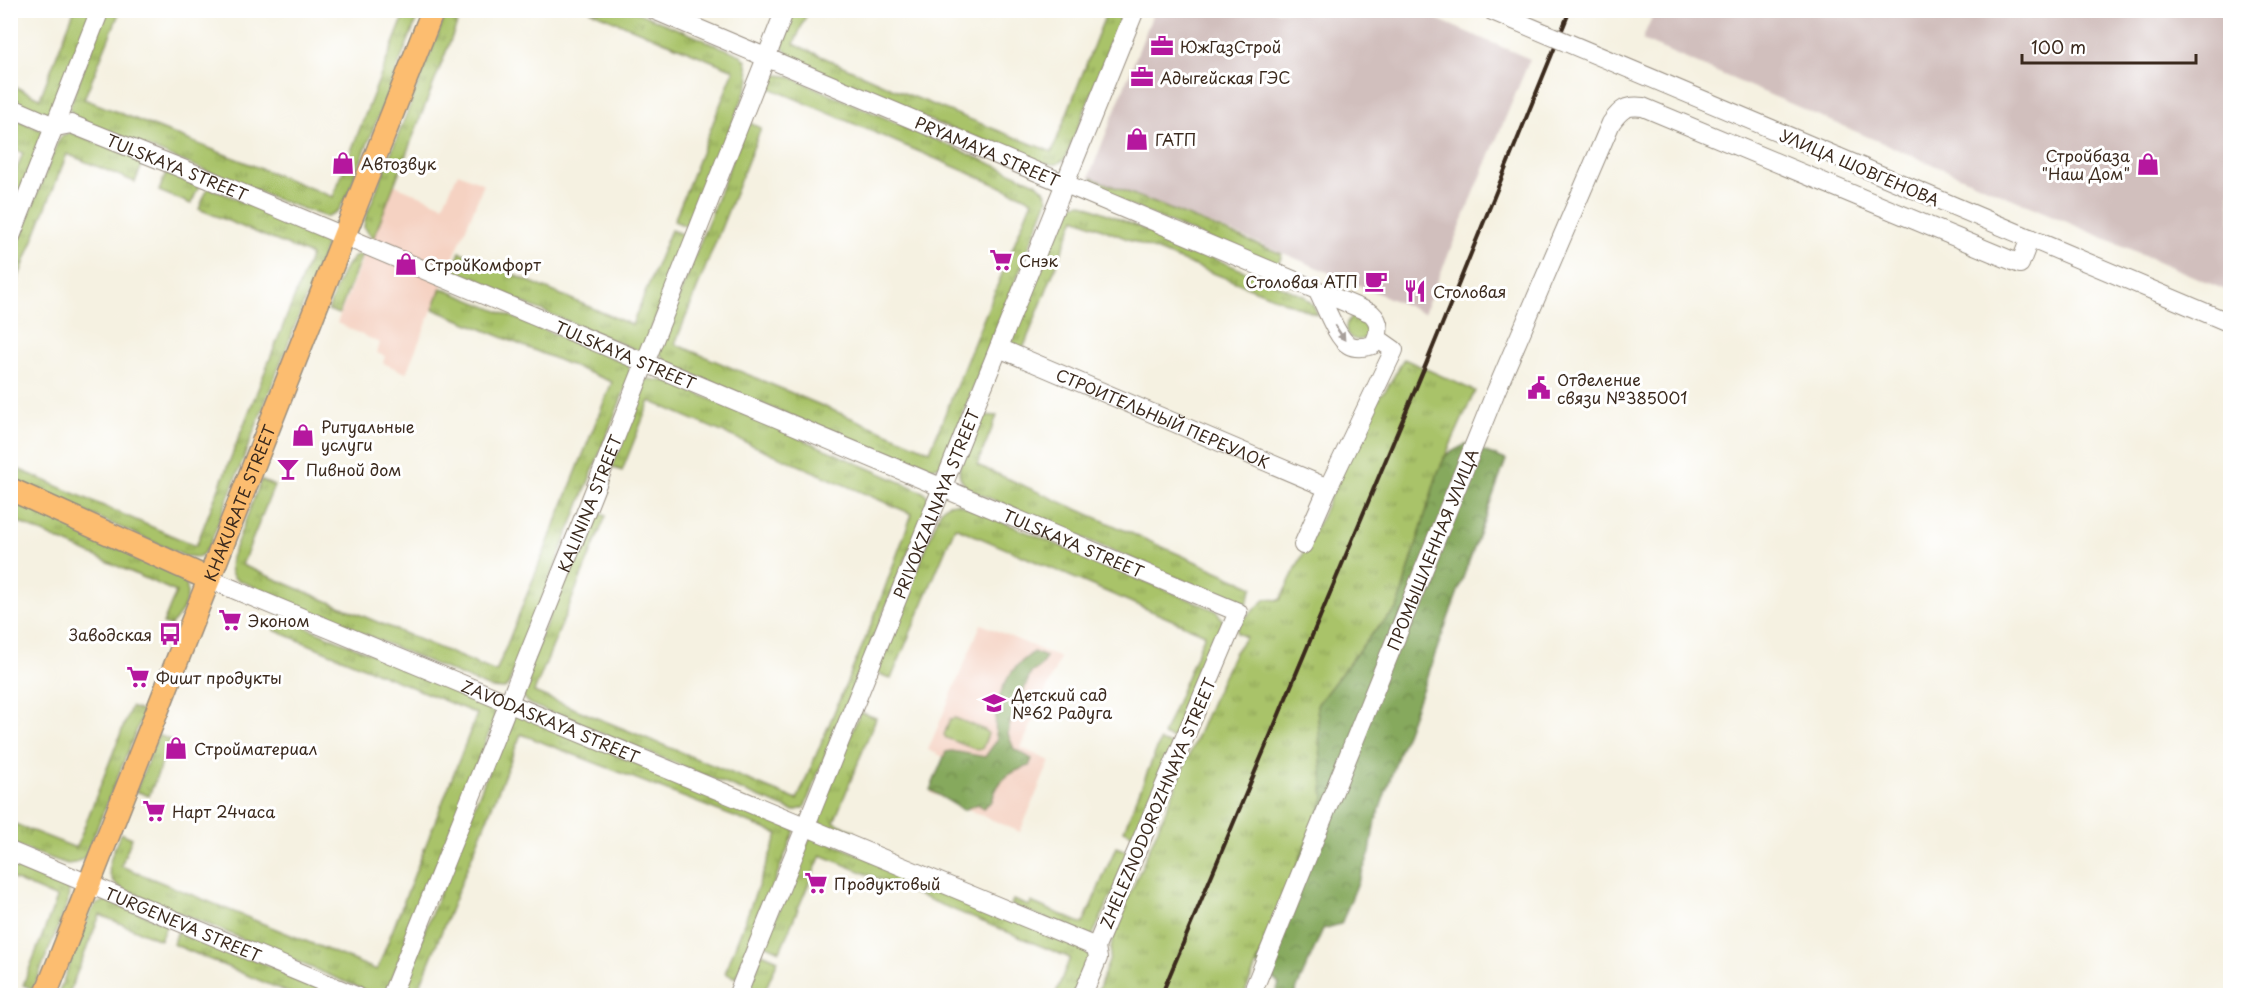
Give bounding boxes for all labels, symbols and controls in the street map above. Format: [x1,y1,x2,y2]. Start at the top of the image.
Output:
scale bar [2022,27,2196,65]
office icon: ЮжГазСтрой [1149,33,1175,59]
text: 100 m [2031,33,2086,60]
place label: ЮжГазСтрой [1180,34,1281,58]
office icon: Адыгейская ГЭС [1129,64,1155,90]
place label: Адыгейская ГЭС [1160,65,1291,89]
street label: PRYAMAYA STREET [911,110,1064,192]
street label: УЛИЦА ШОВГЕНОВА [1777,123,1944,212]
shop icon: ГАТП [1124,126,1150,152]
street label: TULSKAYA STREET [103,127,252,206]
place label: ГАТП [1155,127,1196,151]
place label: Стройбаза "Наш Дом" [2042,143,2130,185]
shop icon: Автозвук [330,150,356,176]
place label: Автозвук [361,151,437,175]
shop icon: Стройбаза "Наш Дом" [2135,151,2161,177]
supermarket icon: Снэк [988,247,1014,273]
place label: Снэк [1019,248,1059,272]
shop icon: СтройКомфорт [393,251,419,277]
place label: СтройКомфорт [424,252,541,276]
cafe icon: Столовая АТП [1363,268,1389,294]
place label: Столовая АТП [1245,269,1358,293]
restaurant icon: Столовая [1402,278,1428,304]
place label: Столовая [1433,279,1506,303]
street label: TULSKAYA STREET [551,314,700,395]
one-way arrow [1334,325,1346,341]
street label: СТРОИТЕЛЬНЫЙ ПЕРЕУЛОК [1052,362,1273,474]
place label: Отделение связи №385001 [1557,367,1687,409]
public building icon: Отделение связи №385001 [1526,375,1552,401]
street label: PRIVOKZALNAYA STREET [887,405,985,602]
place label: Ритуальные услуги [321,414,415,456]
street label: KHAKURATE STREET [197,421,281,585]
shop icon: Ритуальные услуги [290,422,316,448]
street label: KALININA STREET [551,431,627,576]
street label: ПРОМЫШЛЕННАЯ УЛИЦА [1380,445,1483,654]
bar icon: Пивной дом [275,456,301,482]
place label: Пивной дом [306,457,401,481]
street label: TULSKAYA STREET [999,503,1148,583]
supermarket icon: Эконом [217,607,243,633]
place label: Эконом [248,608,310,632]
bus stop icon: Заводская [157,621,183,647]
place label: Заводская [69,622,152,646]
supermarket icon: Фишт продукты [125,664,151,690]
place label: Фишт продукты [156,665,282,689]
street label: ZAVODASKAYA STREET [458,673,644,768]
street label: ZHELEZNODOROZHNAYA STREET [1093,674,1221,932]
place label: Детский сад №62 Радуга [1011,682,1112,724]
school or university icon: Детский сад №62 Радуга [981,690,1007,716]
shop icon: Стройматериал [163,735,189,761]
place label: Стройматериал [194,736,317,760]
supermarket icon: Нарт 24часа [141,798,167,824]
place label: Нарт 24часа [172,799,275,823]
supermarket icon: Продуктовый [803,870,829,896]
place label: Продуктовый [834,871,940,895]
street label: TURGENEVA STREET [102,880,265,967]

